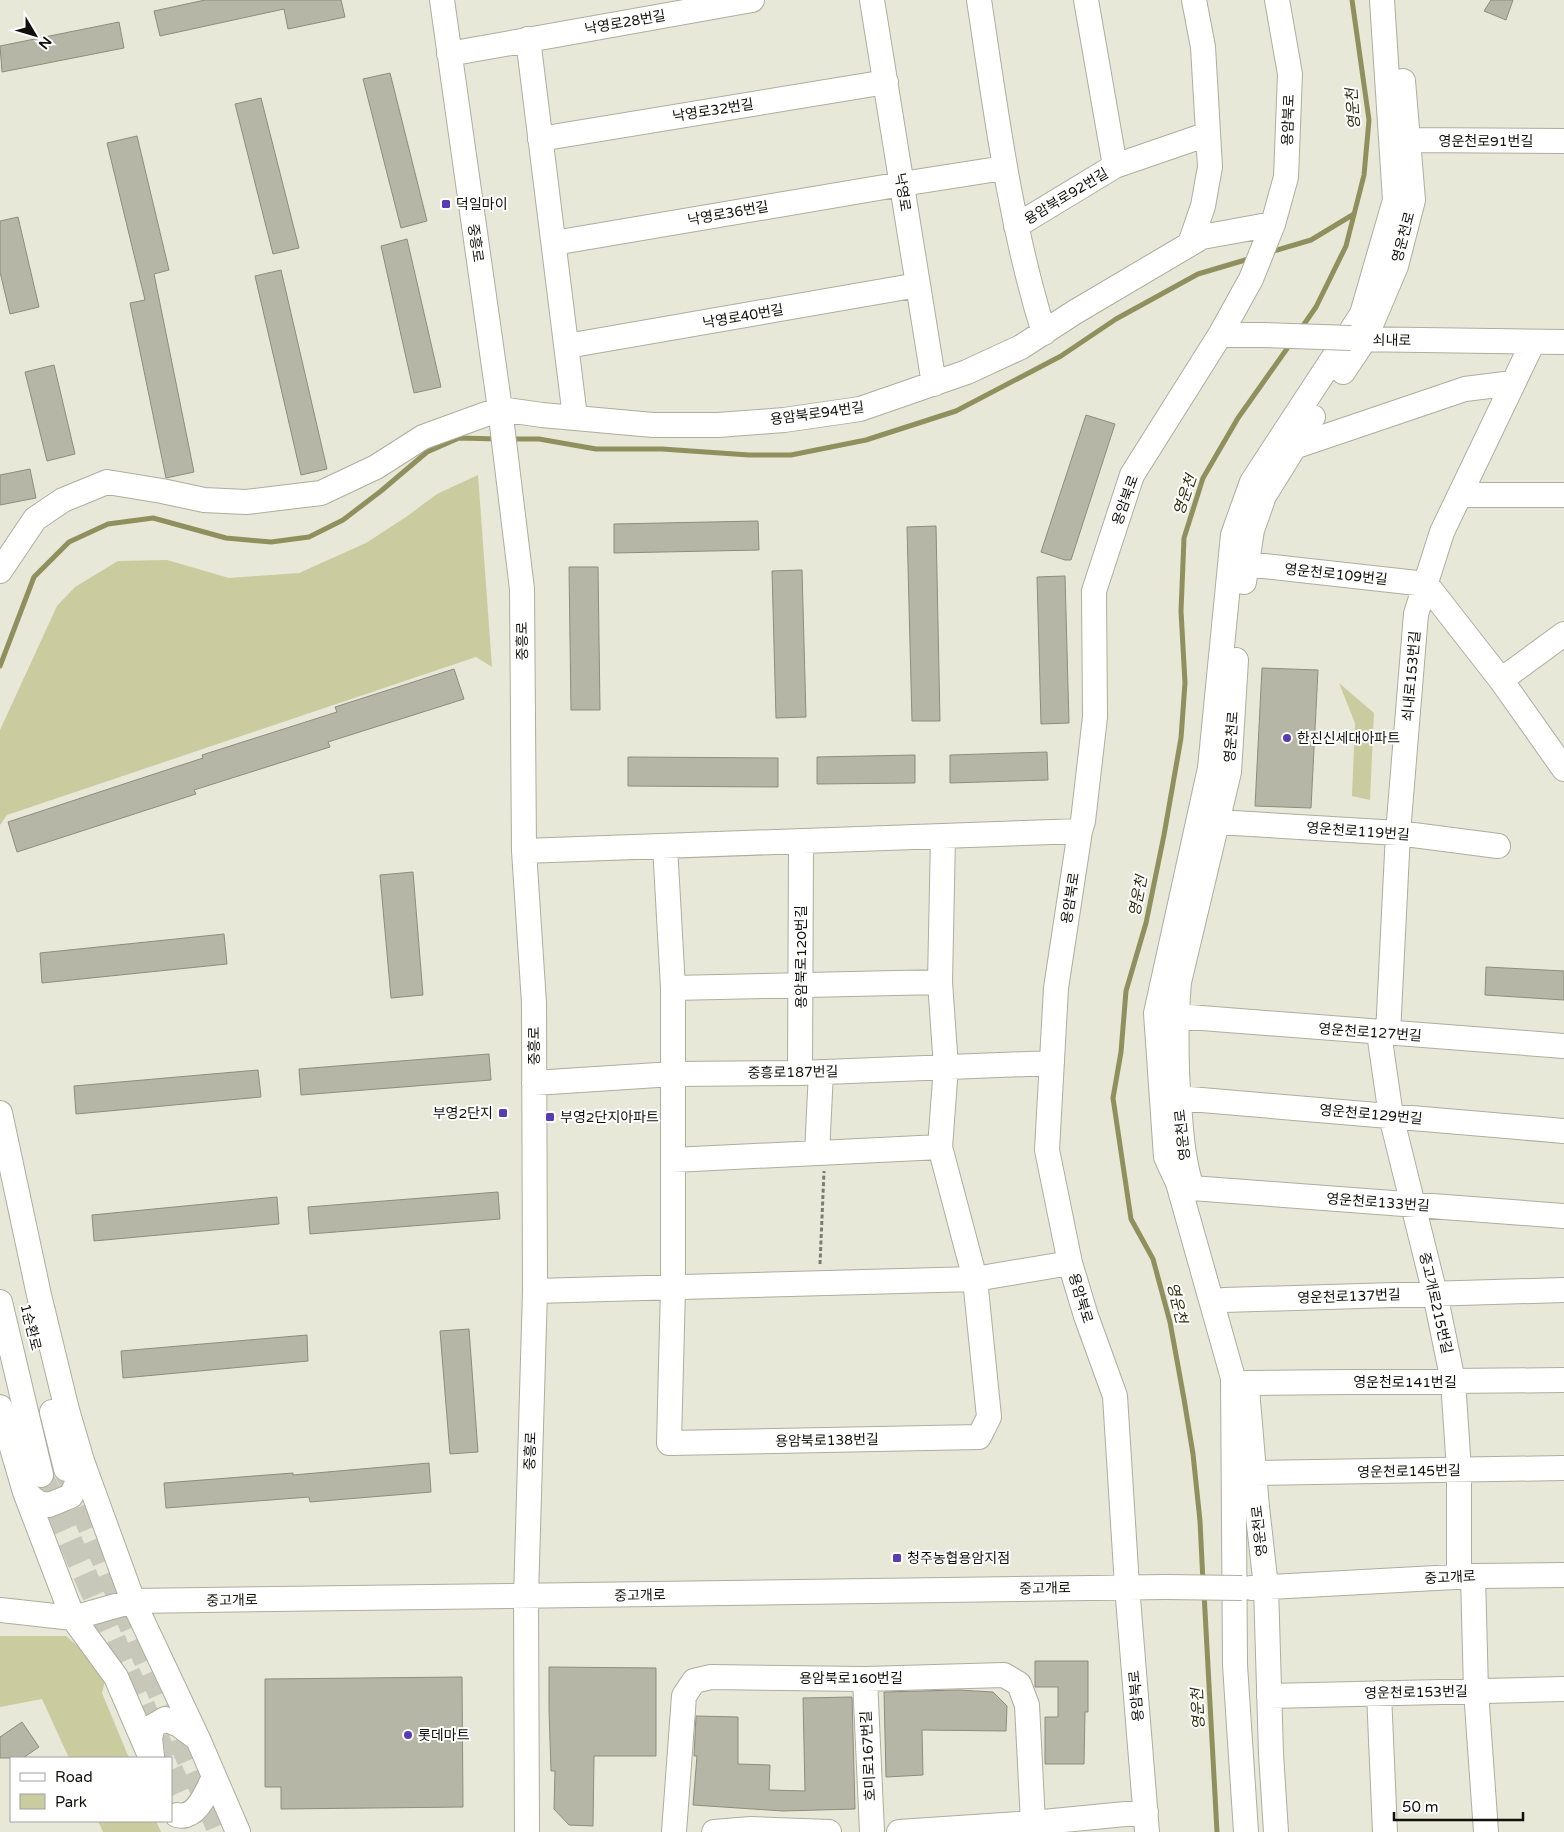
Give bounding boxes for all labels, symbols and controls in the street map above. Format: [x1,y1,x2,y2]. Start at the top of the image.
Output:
street label: 낙영로28번길 [583,7,667,38]
north arrow [10,10,60,60]
text: N [35,33,55,52]
water label: 영운천 [1342,86,1363,130]
street label: 용암북로 [1279,94,1298,146]
street label: 낙영로32번길 [671,96,755,125]
street label: 영운천로91번길 [1439,133,1533,150]
street label: 용암북로92번길 [1021,165,1111,228]
street label: 낙영로 [891,172,914,213]
place label: 덕일마이 [456,196,508,213]
marker: 덕일마이 [440,198,452,210]
street label: 낙영로36번길 [686,198,770,229]
street label: 영운천로 [1389,210,1418,264]
street label: 중흥로 [464,223,487,264]
street label: 낙영로40번길 [701,301,785,332]
street label: 쇠내로 [1373,332,1412,349]
street label: 용암북로94번길 [769,398,865,429]
water label: 영운천 [1170,470,1201,518]
street label: 용암북로 [1109,473,1142,527]
street label: 영운천로109번길 [1284,561,1388,588]
street label: 중흥로 [514,621,531,660]
street label: 쇠내로153번길 [1399,630,1424,722]
street label: 영운천로 [1221,711,1242,763]
place label: 한진신세대아파트 [1297,730,1400,747]
marker: 한진신세대아파트 [1281,732,1293,744]
street label: 영운천로119번길 [1306,819,1410,844]
street label: 용암북로 [1058,871,1083,925]
water label: 영운천 [1125,872,1151,918]
street label: 용암북로120번길 [793,905,810,1009]
street label: 영운천로127번길 [1318,1020,1422,1045]
street label: 중흥로 [526,1027,543,1065]
street label: 중흥로187번길 [747,1063,839,1082]
street label: 영운천로129번길 [1319,1102,1423,1127]
place label: 부영2단지 [433,1105,493,1122]
marker: 부영2단지 [497,1107,509,1119]
street label: 영운천로 [1171,1108,1194,1161]
place label: 부영2단지아파트 [560,1109,659,1126]
marker: 부영2단지아파트 [544,1111,556,1123]
street label: 영운천로133번길 [1326,1190,1430,1215]
street label: 중고개로215번길 [1416,1251,1455,1356]
street label: 용암북로 [1065,1271,1096,1325]
water label: 영운천 [1163,1281,1191,1327]
street label: 영운천로137번길 [1297,1286,1401,1307]
street label: 1순환로 [17,1302,45,1352]
street label: 영운천로141번길 [1353,1374,1457,1391]
street label: 중흥로 [521,1431,540,1471]
street label: 용암북로138번길 [775,1431,879,1450]
street label: 영운천로145번길 [1357,1462,1461,1481]
street label: 영운천로 [1248,1504,1271,1557]
place label: 청주농협용암지점 [907,1550,1010,1567]
marker: 청주농협용암지점 [891,1552,903,1564]
street label: 중고개로 [1424,1568,1476,1587]
street label: 중고개로 [1019,1580,1071,1597]
street label: 중고개로 [614,1587,666,1604]
street label: 중고개로 [206,1592,258,1609]
street label: 용암북로 [1126,1669,1147,1722]
street label: 용암북로160번길 [799,1670,903,1687]
street label: 영운천로153번길 [1364,1683,1468,1702]
water label: 영운천 [1188,1686,1208,1730]
street label: 호미로167번길 [858,1710,879,1802]
place label: 롯데마트 [418,1727,470,1744]
marker: 롯데마트 [402,1729,414,1741]
legend [10,1757,172,1822]
text: Road [55,1768,93,1786]
scale bar [1394,1790,1523,1822]
text: Park [55,1793,87,1811]
text: 50 m [1402,1798,1439,1816]

